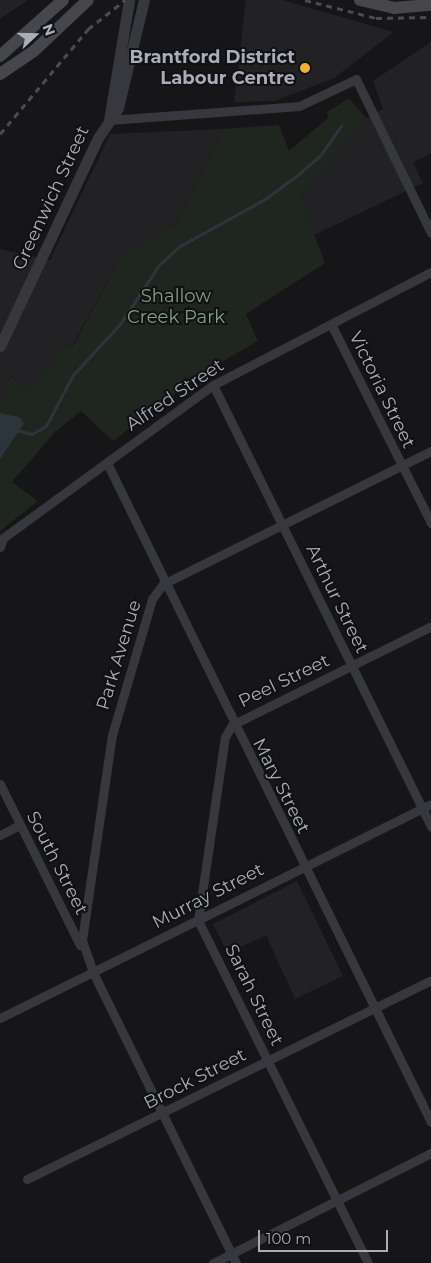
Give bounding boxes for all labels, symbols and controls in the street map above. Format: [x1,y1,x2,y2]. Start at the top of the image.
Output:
north arrow [10,10,60,60]
text: N [39,21,59,38]
place label: Brantford District Labour Centre [130,47,295,90]
marker: Brantford District Labour Centre [299,62,311,74]
street label: Greenwich Street [8,122,94,274]
park label: Shallow Creek Park [127,286,225,328]
street label: Victoria Street [344,328,420,452]
street label: Alfred Street [122,354,228,436]
street label: Arthur Street [301,541,373,657]
street label: Park Avenue [92,597,146,713]
street label: Peel Street [235,650,333,712]
street label: Mary Street [248,735,314,837]
street label: South Street [22,808,92,918]
street label: Murray Street [149,859,267,933]
street label: Sarah Street [220,941,288,1049]
street label: Brock Street [140,1044,250,1114]
scale bar [261,1220,391,1252]
text: 100 m [266,1229,311,1248]

